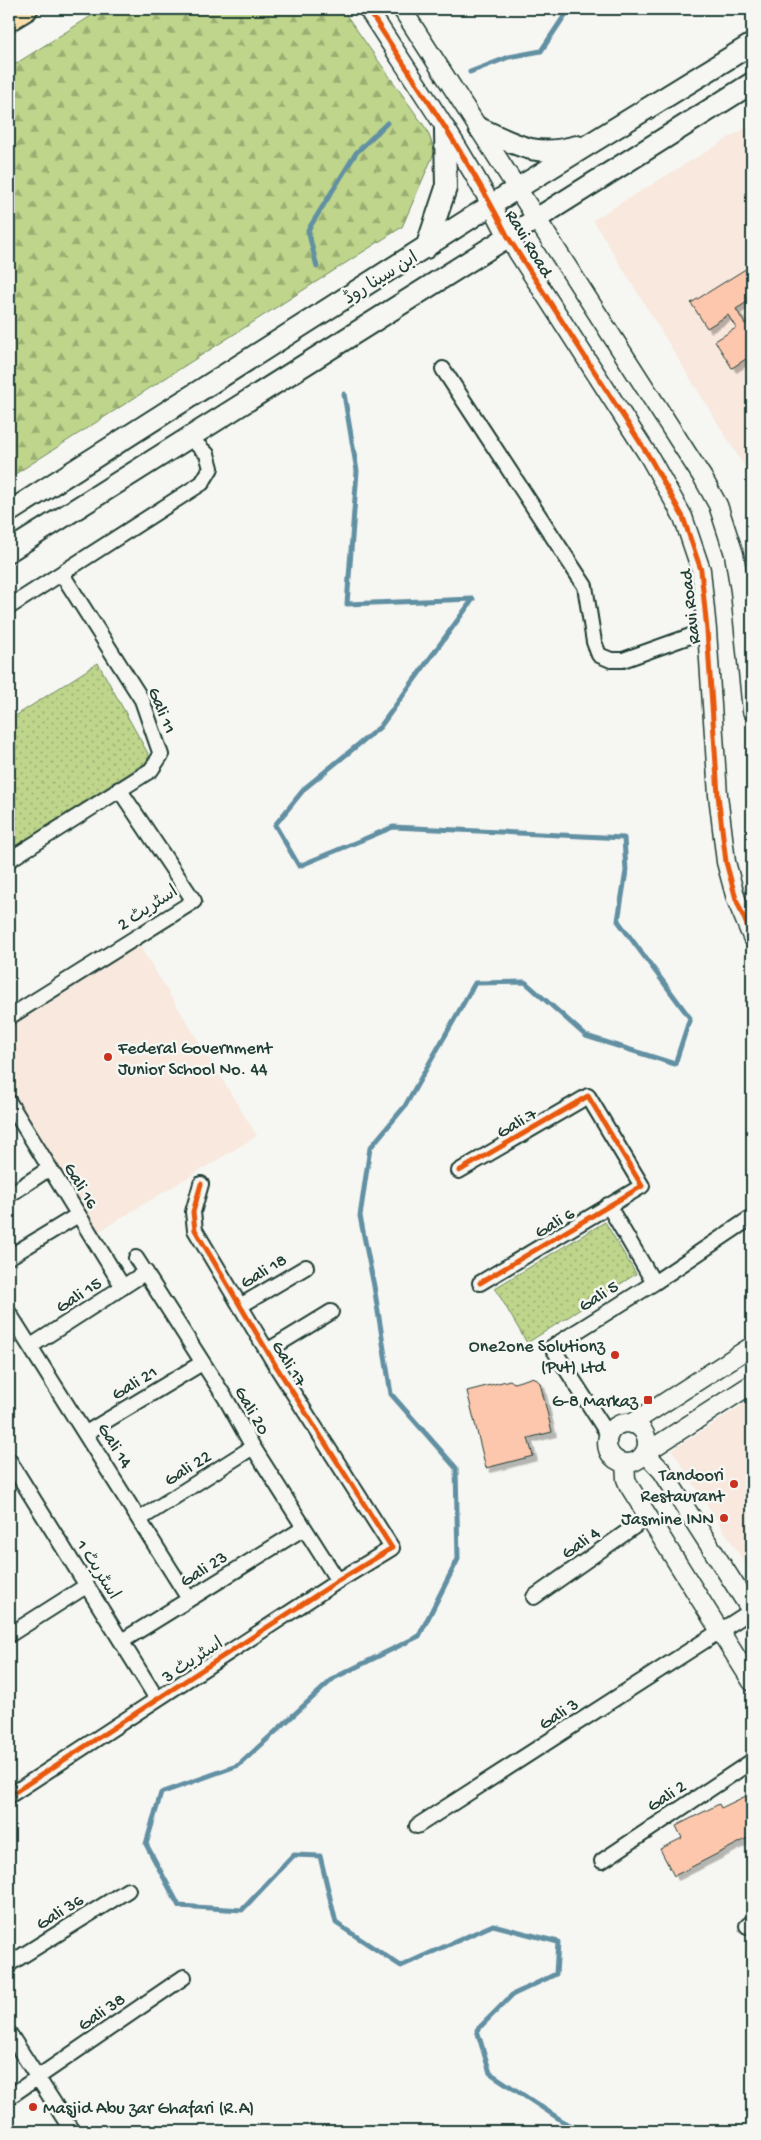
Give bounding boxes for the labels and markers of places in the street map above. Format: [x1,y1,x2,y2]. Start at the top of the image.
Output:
place label: Federal Government Junior School No. 44 [117,1039,273,1081]
marker: Federal Government Junior School No. 44 [102,1051,114,1063]
place label: One2one Solutionz (Pvt) Ltd [469,1337,606,1379]
marker: One2one Solutionz (Pvt) Ltd [609,1349,621,1361]
place label: G-8 Markaz [552,1392,639,1413]
marker: G-8 Markaz [642,1394,654,1406]
place label: Tandoori Restaurant [641,1466,726,1508]
marker: Tandoori Restaurant [728,1478,740,1490]
place label: Jasmine INN [621,1510,714,1531]
marker: Jasmine INN [718,1512,730,1524]
place label: Masjid Abu zar Ghafari (R.A) [43,2099,254,2120]
marker: Masjid Abu zar Ghafari (R.A) [27,2101,39,2113]

